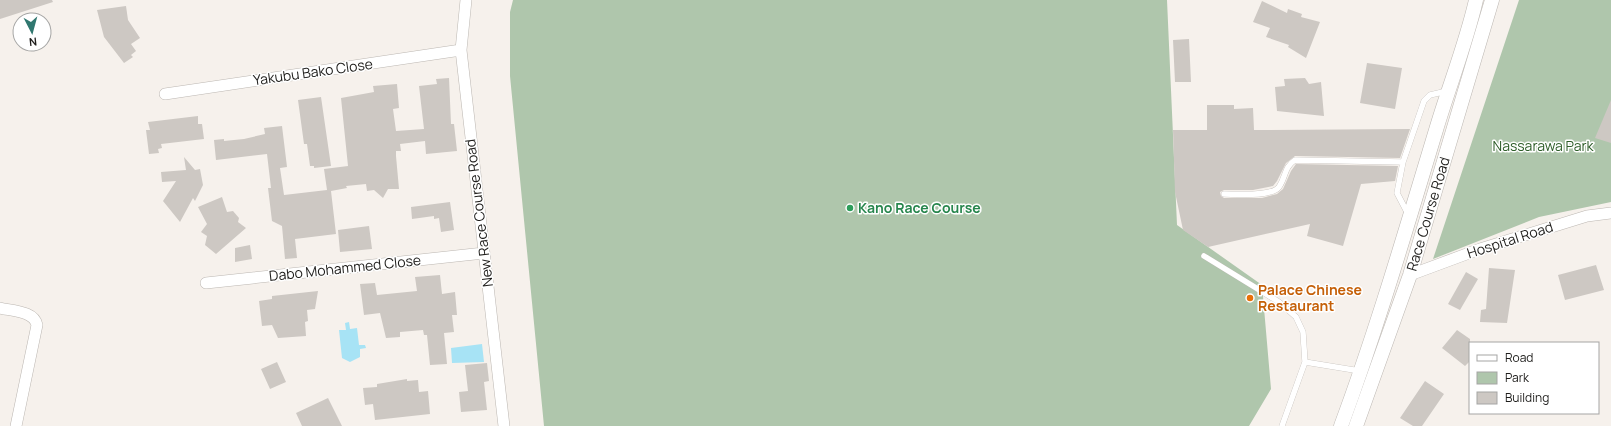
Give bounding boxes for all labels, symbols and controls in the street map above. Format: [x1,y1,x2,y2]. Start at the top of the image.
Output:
north arrow [12,12,52,52]
text: N [28,35,38,50]
street label: Yakubu Bako Close [252,54,374,89]
park label: Nassarawa Park [1493,136,1595,155]
street label: New Race Course Road [460,138,497,288]
street label: Race Course Road [1402,155,1454,273]
place label: Kano Race Course [858,198,981,217]
marker: Kano Race Course [845,203,855,213]
street label: Hospital Road [1464,217,1555,262]
street label: Dabo Mohammed Close [268,250,422,285]
place label: Palace Chinese Restaurant [1258,280,1362,315]
marker: Palace Chinese Restaurant [1245,293,1255,303]
legend [1469,342,1599,414]
text: Road [1505,349,1533,366]
text: Park [1505,369,1530,386]
text: Building [1505,389,1549,406]

